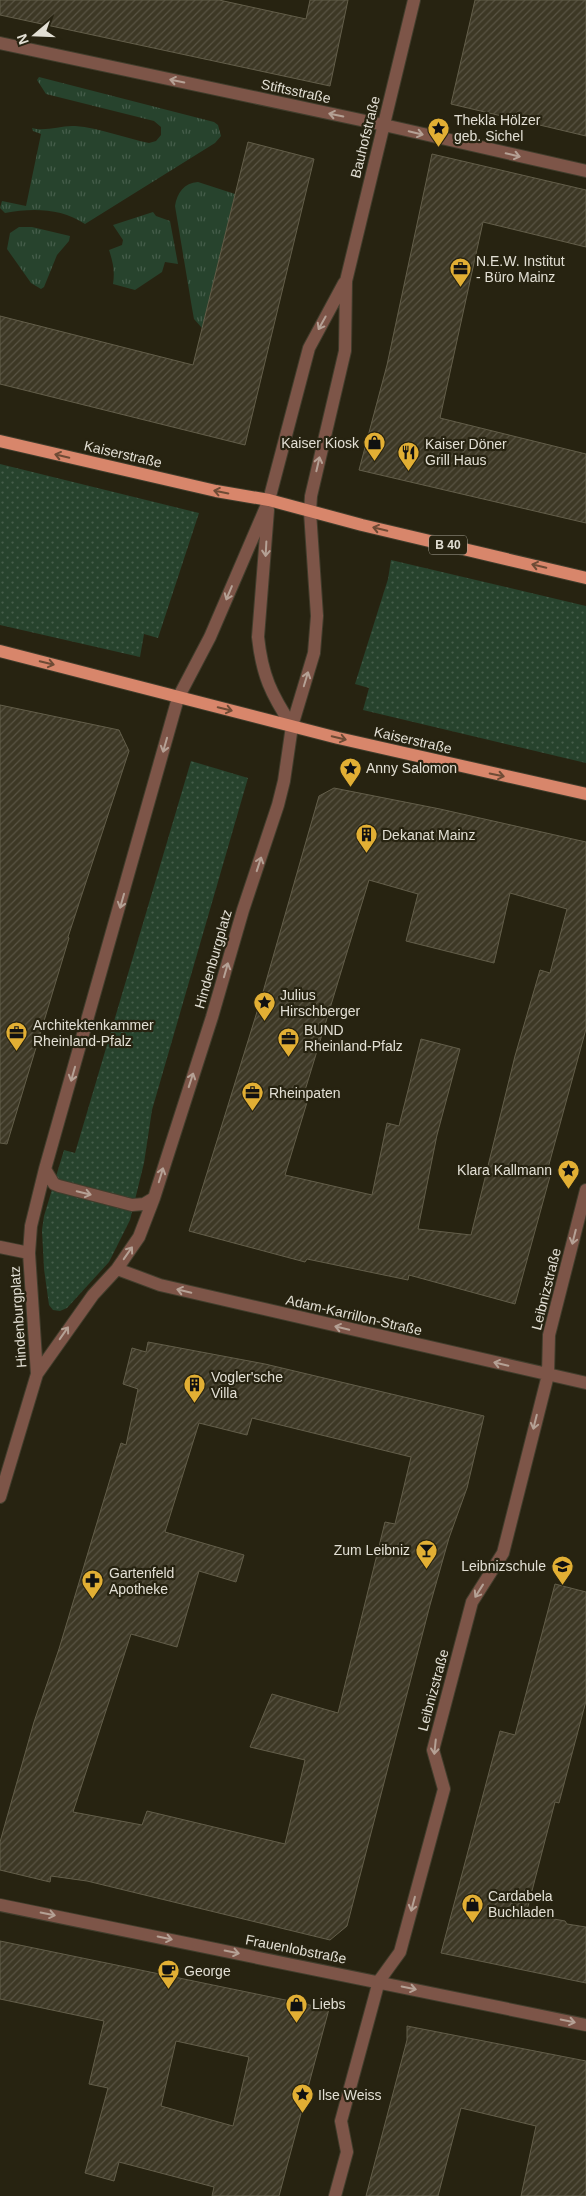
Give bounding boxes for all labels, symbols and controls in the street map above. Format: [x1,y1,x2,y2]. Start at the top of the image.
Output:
north arrow [10,10,60,60]
text: N [13,32,32,47]
one-way arrow [170,76,186,85]
street label: Stiftsstraße [260,76,332,106]
street label: Bauhofstraße [347,94,383,180]
one-way arrow [328,110,344,119]
place label: Thekla Hölzer geb. Sichel [454,112,541,144]
place icon: Thekla Hölzer geb. Sichel [426,116,450,147]
one-way arrow [408,129,424,138]
one-way arrow [505,151,521,160]
place label: N.E.W. Institut - Büro Mainz [476,253,565,285]
office icon: N.E.W. Institut - Büro Mainz [448,257,472,288]
one-way arrow [317,316,327,331]
shop icon: Kaiser Kiosk [363,431,387,462]
place label: Kaiser Kiosk [281,435,360,451]
place label: Kaiser Döner Grill Haus [425,436,507,468]
street label: Kaiserstraße [83,437,164,471]
restaurant icon: Kaiser Döner Grill Haus [397,440,421,471]
one-way arrow [55,451,71,460]
one-way arrow [314,456,323,472]
one-way arrow [213,487,229,496]
one-way arrow [373,524,389,533]
road number: B 40 [429,536,467,554]
one-way arrow [262,541,271,557]
one-way arrow [531,561,547,570]
one-way arrow [223,585,233,600]
one-way arrow [39,659,55,668]
one-way arrow [301,672,311,688]
one-way arrow [217,705,233,715]
street label: Kaiserstraße [373,723,454,757]
one-way arrow [331,734,347,743]
one-way arrow [160,736,170,752]
place icon: Anny Salomon [338,756,362,787]
place label: Anny Salomon [366,760,457,776]
one-way arrow [489,771,505,780]
building icon: Dekanat Mainz [354,823,378,854]
place label: Dekanat Mainz [382,827,475,843]
one-way arrow [254,856,264,872]
one-way arrow [116,893,126,909]
street label: Hindenburgplatz [191,908,235,1010]
one-way arrow [222,962,232,978]
place label: Julius Hirschberger [280,987,360,1019]
place icon: Julius Hirschberger [252,991,276,1022]
place label: Architektenkammer Rheinland-Pfalz [33,1017,154,1049]
office icon: Architektenkammer Rheinland-Pfalz [5,1021,29,1052]
place label: BUND Rheinland-Pfalz [304,1022,403,1054]
office icon: BUND Rheinland-Pfalz [276,1026,300,1057]
one-way arrow [67,1066,77,1082]
one-way arrow [187,1073,196,1089]
office icon: Rheinpaten [241,1081,265,1112]
place label: Rheinpaten [269,1085,341,1101]
place icon: Klara Kallmann [556,1158,580,1189]
place label: Klara Kallmann [457,1162,552,1178]
one-way arrow [156,1167,166,1183]
one-way arrow [76,1189,92,1198]
one-way arrow [569,1229,578,1245]
one-way arrow [123,1246,133,1260]
street label: Leibnizstraße [528,1246,564,1332]
street label: Hindenburgplatz [6,1266,30,1368]
one-way arrow [176,1286,192,1295]
street label: Adam-Karrillon-Straße [284,1292,424,1339]
one-way arrow [335,1322,351,1332]
one-way arrow [59,1327,70,1340]
one-way arrow [493,1359,509,1368]
place label: Vogler'sche Villa [211,1369,283,1401]
building icon: Vogler'sche Villa [183,1373,207,1404]
one-way arrow [530,1413,539,1429]
bar icon: Zum Leibniz [414,1538,438,1569]
place label: Zum Leibniz [334,1542,410,1558]
school or university icon: Leibnizschule [550,1554,574,1585]
place label: Leibnizschule [461,1558,546,1574]
place label: Gartenfeld Apotheke [109,1565,174,1597]
pharmacy icon: Gartenfeld Apotheke [81,1569,105,1600]
one-way arrow [473,1584,484,1598]
street label: Leibnizstraße [414,1647,452,1733]
one-way arrow [430,1738,440,1754]
place label: Cardabela Buchladen [488,1888,554,1920]
shop icon: Cardabela Buchladen [460,1892,484,1923]
one-way arrow [408,1895,417,1911]
one-way arrow [39,1910,55,1920]
street label: Frauenlobstraße [244,1931,348,1967]
one-way arrow [157,1934,173,1943]
one-way arrow [224,1948,240,1957]
cafe icon: George [156,1959,180,1990]
place label: George [184,1963,231,1979]
one-way arrow [400,1983,416,1993]
shop icon: Liebs [284,1992,308,2023]
place label: Liebs [312,1996,345,2012]
one-way arrow [559,2017,575,2027]
place icon: Ilse Weiss [290,2083,314,2114]
place label: Ilse Weiss [318,2087,382,2103]

